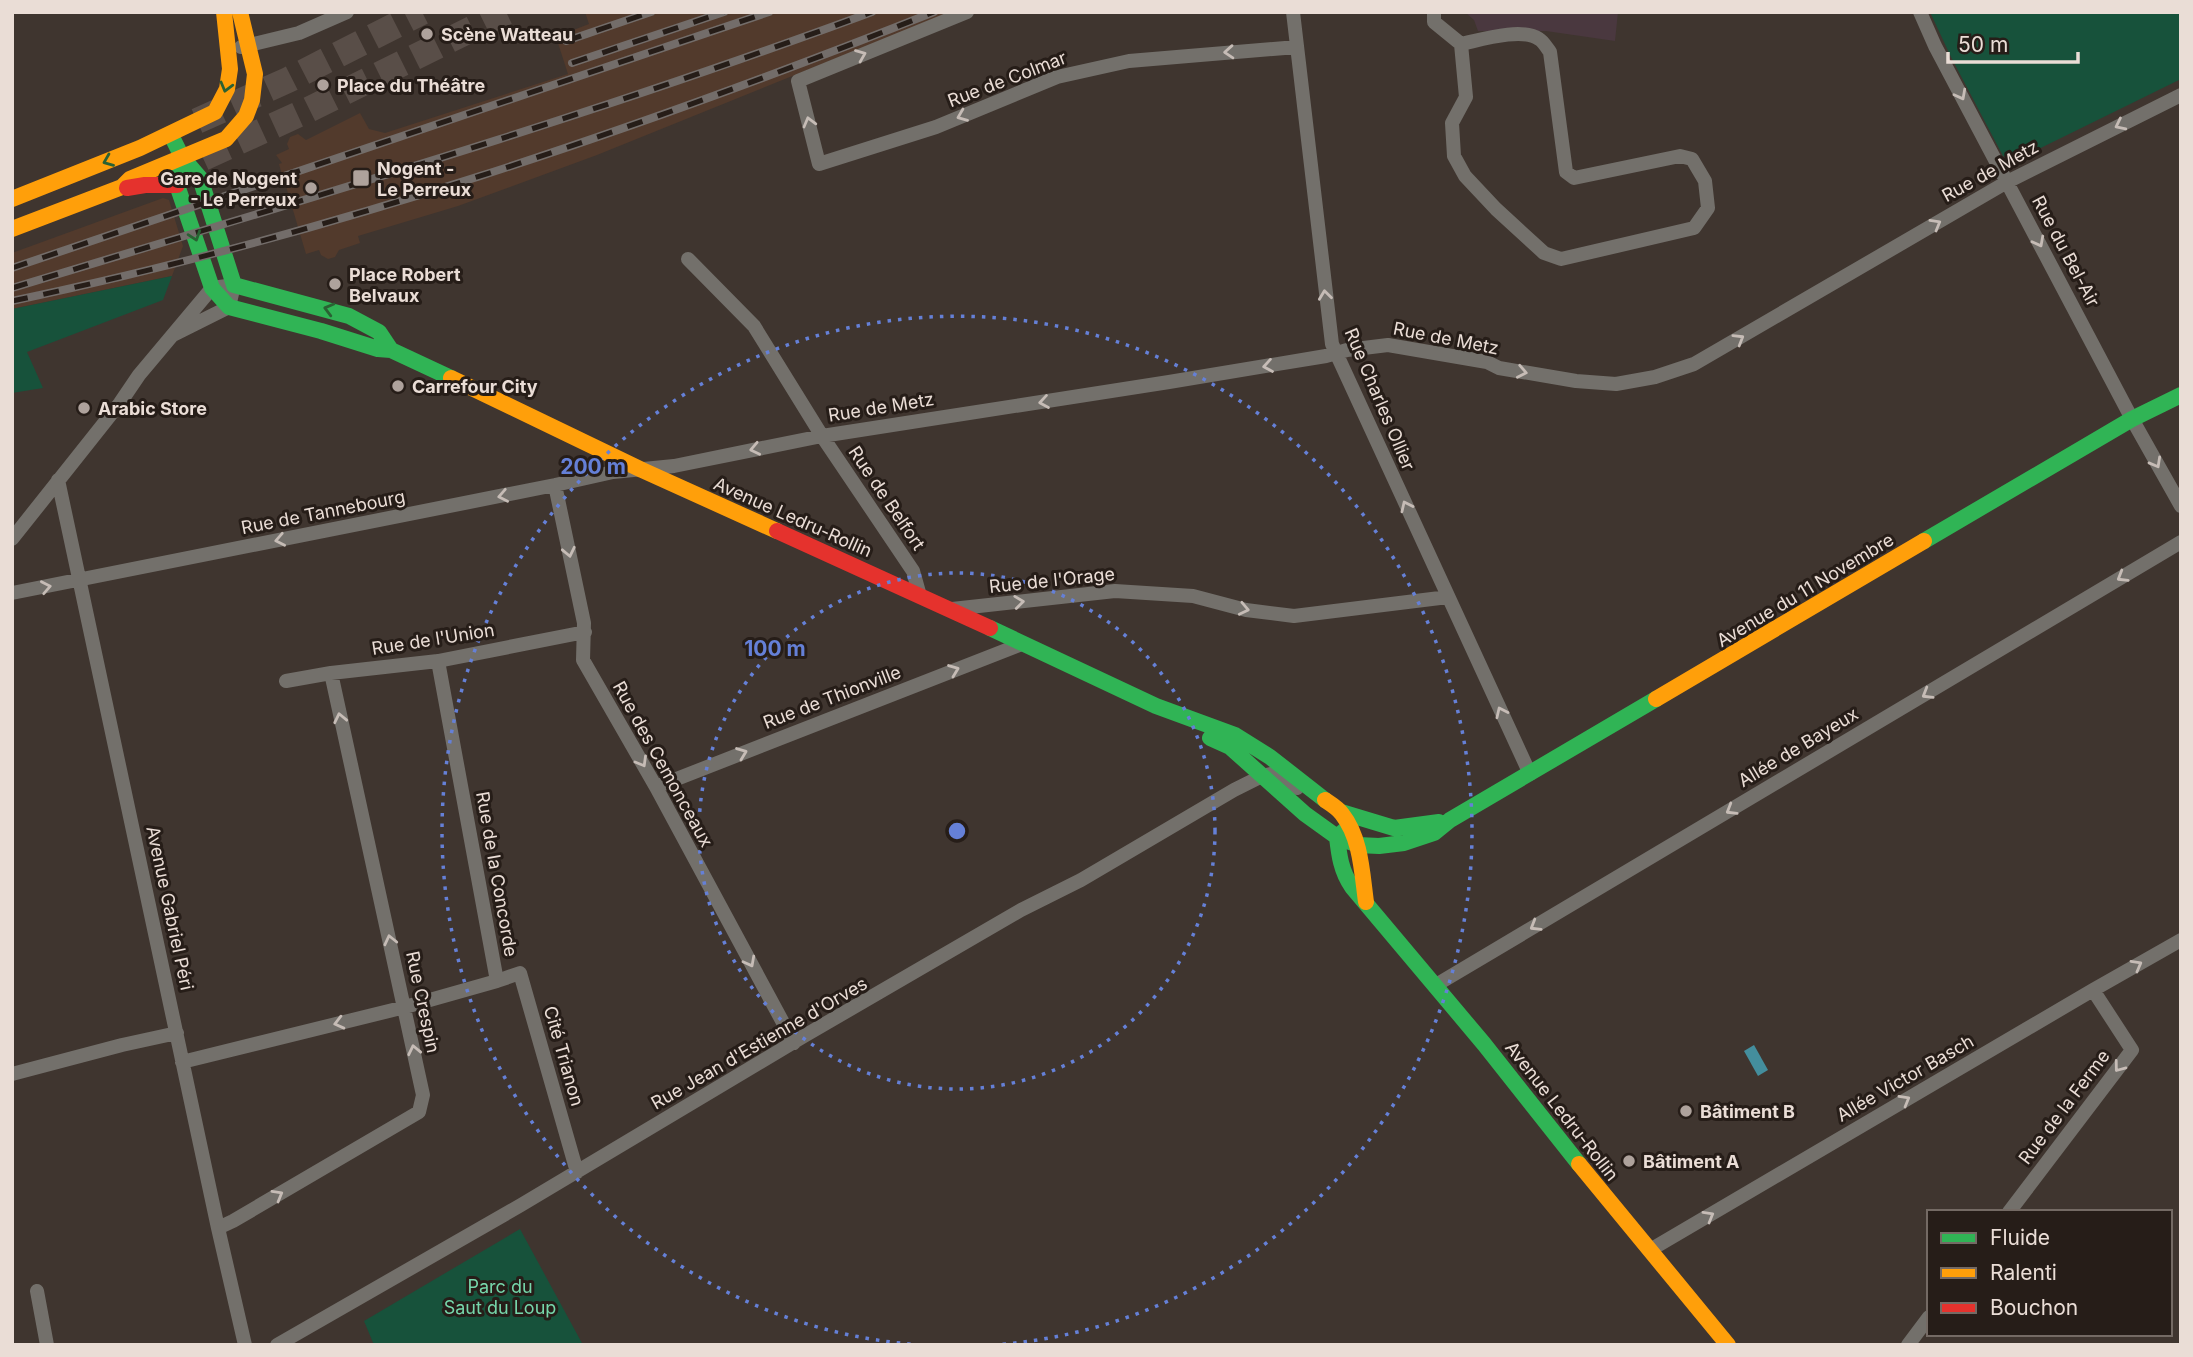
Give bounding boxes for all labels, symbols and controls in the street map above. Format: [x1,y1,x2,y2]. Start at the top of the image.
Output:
scale bar [1948,21,2078,65]
place label: Scène Watteau [441,24,573,45]
marker: Scène Watteau [419,26,435,42]
text: 50 m [1958,32,2008,57]
one-way arrow [1223,44,1234,59]
street label: Rue de Colmar [945,47,1069,111]
one-way arrow [854,50,866,64]
place label: Place du Théâtre [337,75,485,96]
marker: Place du Théâtre [315,77,331,93]
one-way arrow [220,81,234,93]
one-way arrow [1953,88,1967,100]
one-way arrow [957,108,969,122]
one-way arrow [803,116,817,128]
one-way arrow [2115,117,2127,131]
street label: Rue de Metz [1938,136,2042,206]
one-way arrow [103,152,115,166]
place label: Nogent - Le Perreux [377,158,472,200]
place label: Gare de Nogent - Le Perreux [160,168,298,210]
marker: Nogent - Le Perreux [351,168,371,188]
marker: Gare de Nogent - Le Perreux [303,180,319,196]
street label: Rue du Bel-Air [2028,192,2104,310]
one-way arrow [1928,219,1941,232]
one-way arrow [187,230,201,242]
one-way arrow [2031,235,2044,247]
place label: Place Robert Belvaux [349,264,461,306]
marker: Place Robert Belvaux [327,276,343,292]
one-way arrow [1318,289,1333,301]
one-way arrow [324,303,336,317]
street label: Rue de Metz [1392,317,1500,359]
street label: Rue Charles Ollier [1341,325,1419,473]
one-way arrow [1732,334,1745,347]
one-way arrow [1262,357,1274,372]
one-way arrow [1516,364,1528,379]
place label: Carrefour City [412,376,538,397]
marker: Carrefour City [390,378,406,394]
street label: Rue de Metz [827,388,935,426]
one-way arrow [1038,394,1050,409]
place label: Arabic Store [98,398,207,419]
marker: Arabic Store [76,400,92,416]
one-way arrow [749,441,761,456]
street label: Rue de Belfort [844,442,930,554]
text: 200 m [560,454,626,479]
one-way arrow [2148,455,2161,468]
street label: Avenue Ledru-Rollin [711,473,875,561]
street label: Rue de Tannebourg [239,486,407,538]
one-way arrow [497,487,509,502]
one-way arrow [1400,501,1414,513]
street label: Avenue du 11 Novembre [1713,529,1897,651]
one-way arrow [274,532,286,547]
one-way arrow [561,546,576,558]
street label: Rue de l'Orage [988,563,1116,597]
one-way arrow [2117,569,2130,582]
one-way arrow [40,580,52,595]
one-way arrow [1013,595,1024,610]
one-way arrow [1238,600,1250,615]
street label: Rue de l'Union [370,619,496,659]
text: 100 m [744,636,806,661]
street label: Rue de Thionville [760,661,904,733]
one-way arrow [947,665,959,679]
street label: Rue des Cemonceaux [609,677,717,851]
one-way arrow [1921,685,1934,698]
street label: Allée de Bayeux [1734,703,1862,791]
one-way arrow [1496,707,1510,719]
one-way arrow [334,712,349,724]
one-way arrow [735,747,748,761]
one-way arrow [634,755,647,768]
street label: Rue de la Concorde [472,790,522,958]
one-way arrow [1726,802,1738,815]
centre of rings [945,819,969,843]
street label: Avenue Gabriel Péri [142,824,198,992]
one-way arrow [1530,918,1543,931]
one-way arrow [383,934,398,946]
street label: Rue Crespin [402,949,444,1055]
one-way arrow [742,955,755,968]
one-way arrow [2129,960,2142,973]
street label: Rue Jean d'Estienne d'Orves [647,972,871,1114]
street label: Cité Trianon [540,1004,588,1108]
one-way arrow [333,1015,345,1029]
street label: Allée Victor Basch [1833,1030,1977,1126]
street label: Avenue Ledru-Rollin [1501,1037,1623,1185]
one-way arrow [407,1044,422,1056]
street label: Rue de la Ferme [2014,1046,2114,1168]
one-way arrow [2115,1059,2127,1071]
one-way arrow [1897,1095,1910,1108]
place label: Bâtiment B [1700,1101,1795,1122]
marker: Bâtiment B [1678,1103,1694,1119]
place label: Bâtiment A [1643,1151,1739,1172]
marker: Bâtiment A [1621,1153,1637,1169]
one-way arrow [270,1190,283,1203]
legend [1927,1210,2172,1336]
one-way arrow [1701,1211,1714,1224]
text: Fluide [1990,1225,2050,1250]
text: Ralenti [1990,1260,2057,1285]
park label: Parc du Saut du Loup [444,1276,556,1318]
text: Bouchon [1990,1295,2078,1320]

